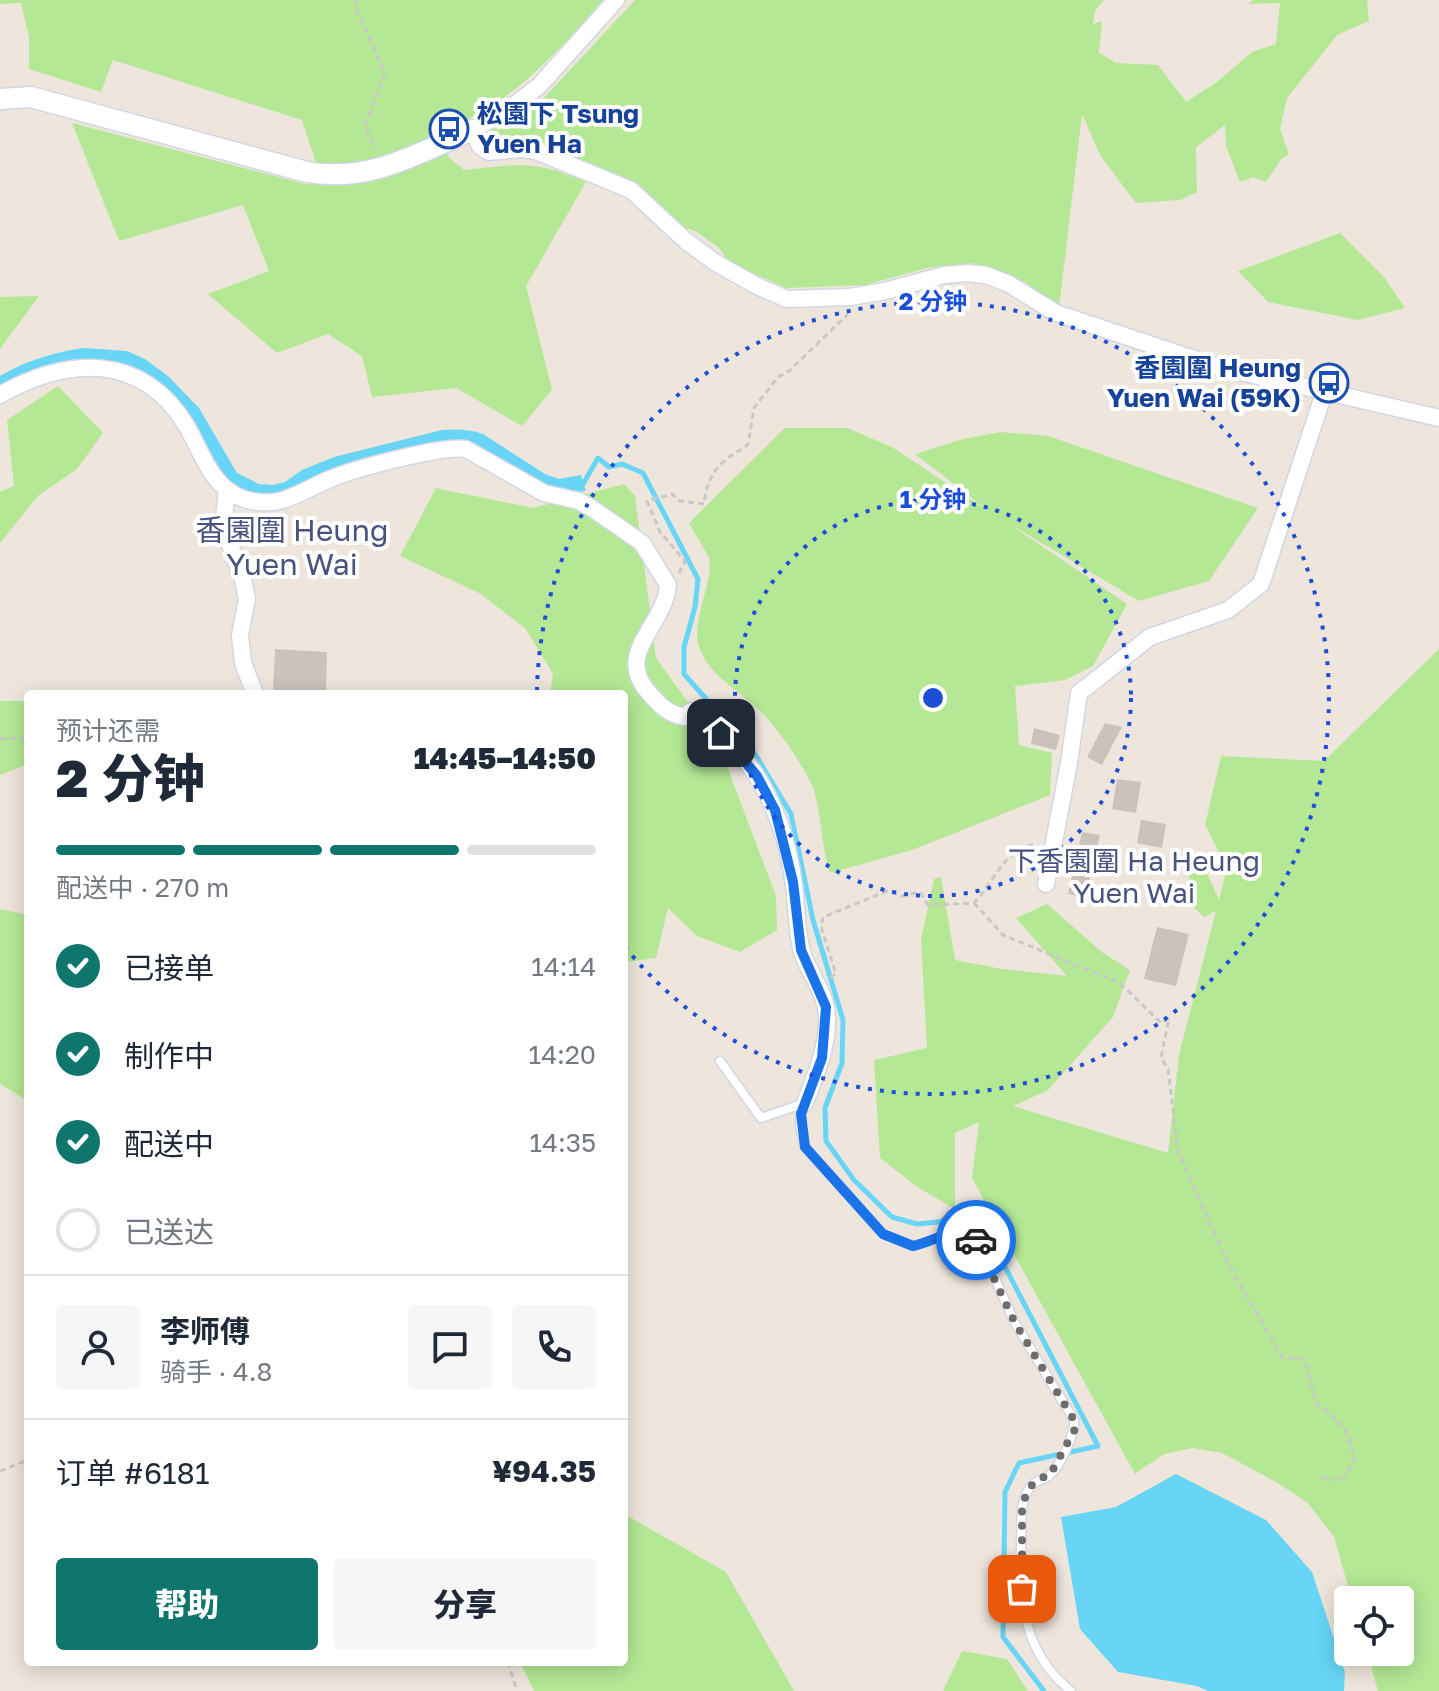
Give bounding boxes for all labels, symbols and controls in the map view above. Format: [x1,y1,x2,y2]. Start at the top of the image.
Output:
place label: 松園下 Tsung Yuen Ha [477,98,639,159]
bus stop icon: 松園下 Tsung Yuen Ha [428,108,470,150]
text: 2 分钟 [899,286,967,315]
place label: 香園圍 Heung Yuen Wai (59K) [1107,352,1301,413]
bus stop icon: 香園圍 Heung Yuen Wai (59K) [1308,362,1350,404]
text: 1 分钟 [900,484,966,513]
district label: 香園圍 Heung Yuen Wai [196,512,388,582]
centre of rings [919,684,947,712]
pin [687,699,755,767]
icon: home [699,711,743,755]
text: 预计还需 [56,715,160,746]
text: 14:45–14:50 [414,740,596,776]
text: 2 分钟 [56,746,205,808]
district label: 下香園圍 Ha Heung Yuen Wai [1008,844,1260,909]
text: 配送中 · 270 m [56,872,229,903]
icon: check [56,944,100,988]
text: 已接单 [124,950,214,986]
text: 14:14 [531,951,596,982]
icon: check [56,1032,100,1076]
text: 制作中 [124,1038,214,1074]
text: 14:20 [529,1039,596,1070]
icon: check [56,1120,100,1164]
text: 配送中 [124,1126,214,1162]
text: 14:35 [529,1127,596,1158]
courier [936,1200,1016,1280]
text: 已送达 [124,1214,214,1250]
icon: car [954,1218,998,1262]
button: person [56,1305,140,1389]
button: chat [408,1305,492,1389]
button: phone [512,1305,596,1389]
text: 李师傅 [160,1313,250,1349]
text: 骑手 · 4.8 [160,1356,272,1387]
text: ¥94.35 [492,1453,596,1489]
text: 订单 #6181 [56,1455,209,1491]
pin [988,1555,1056,1623]
button: 帮助 [56,1558,318,1650]
button: 分享 [334,1558,596,1650]
icon: bag [1000,1567,1044,1611]
map controls [1334,1586,1414,1666]
button: locate [1334,1586,1414,1666]

